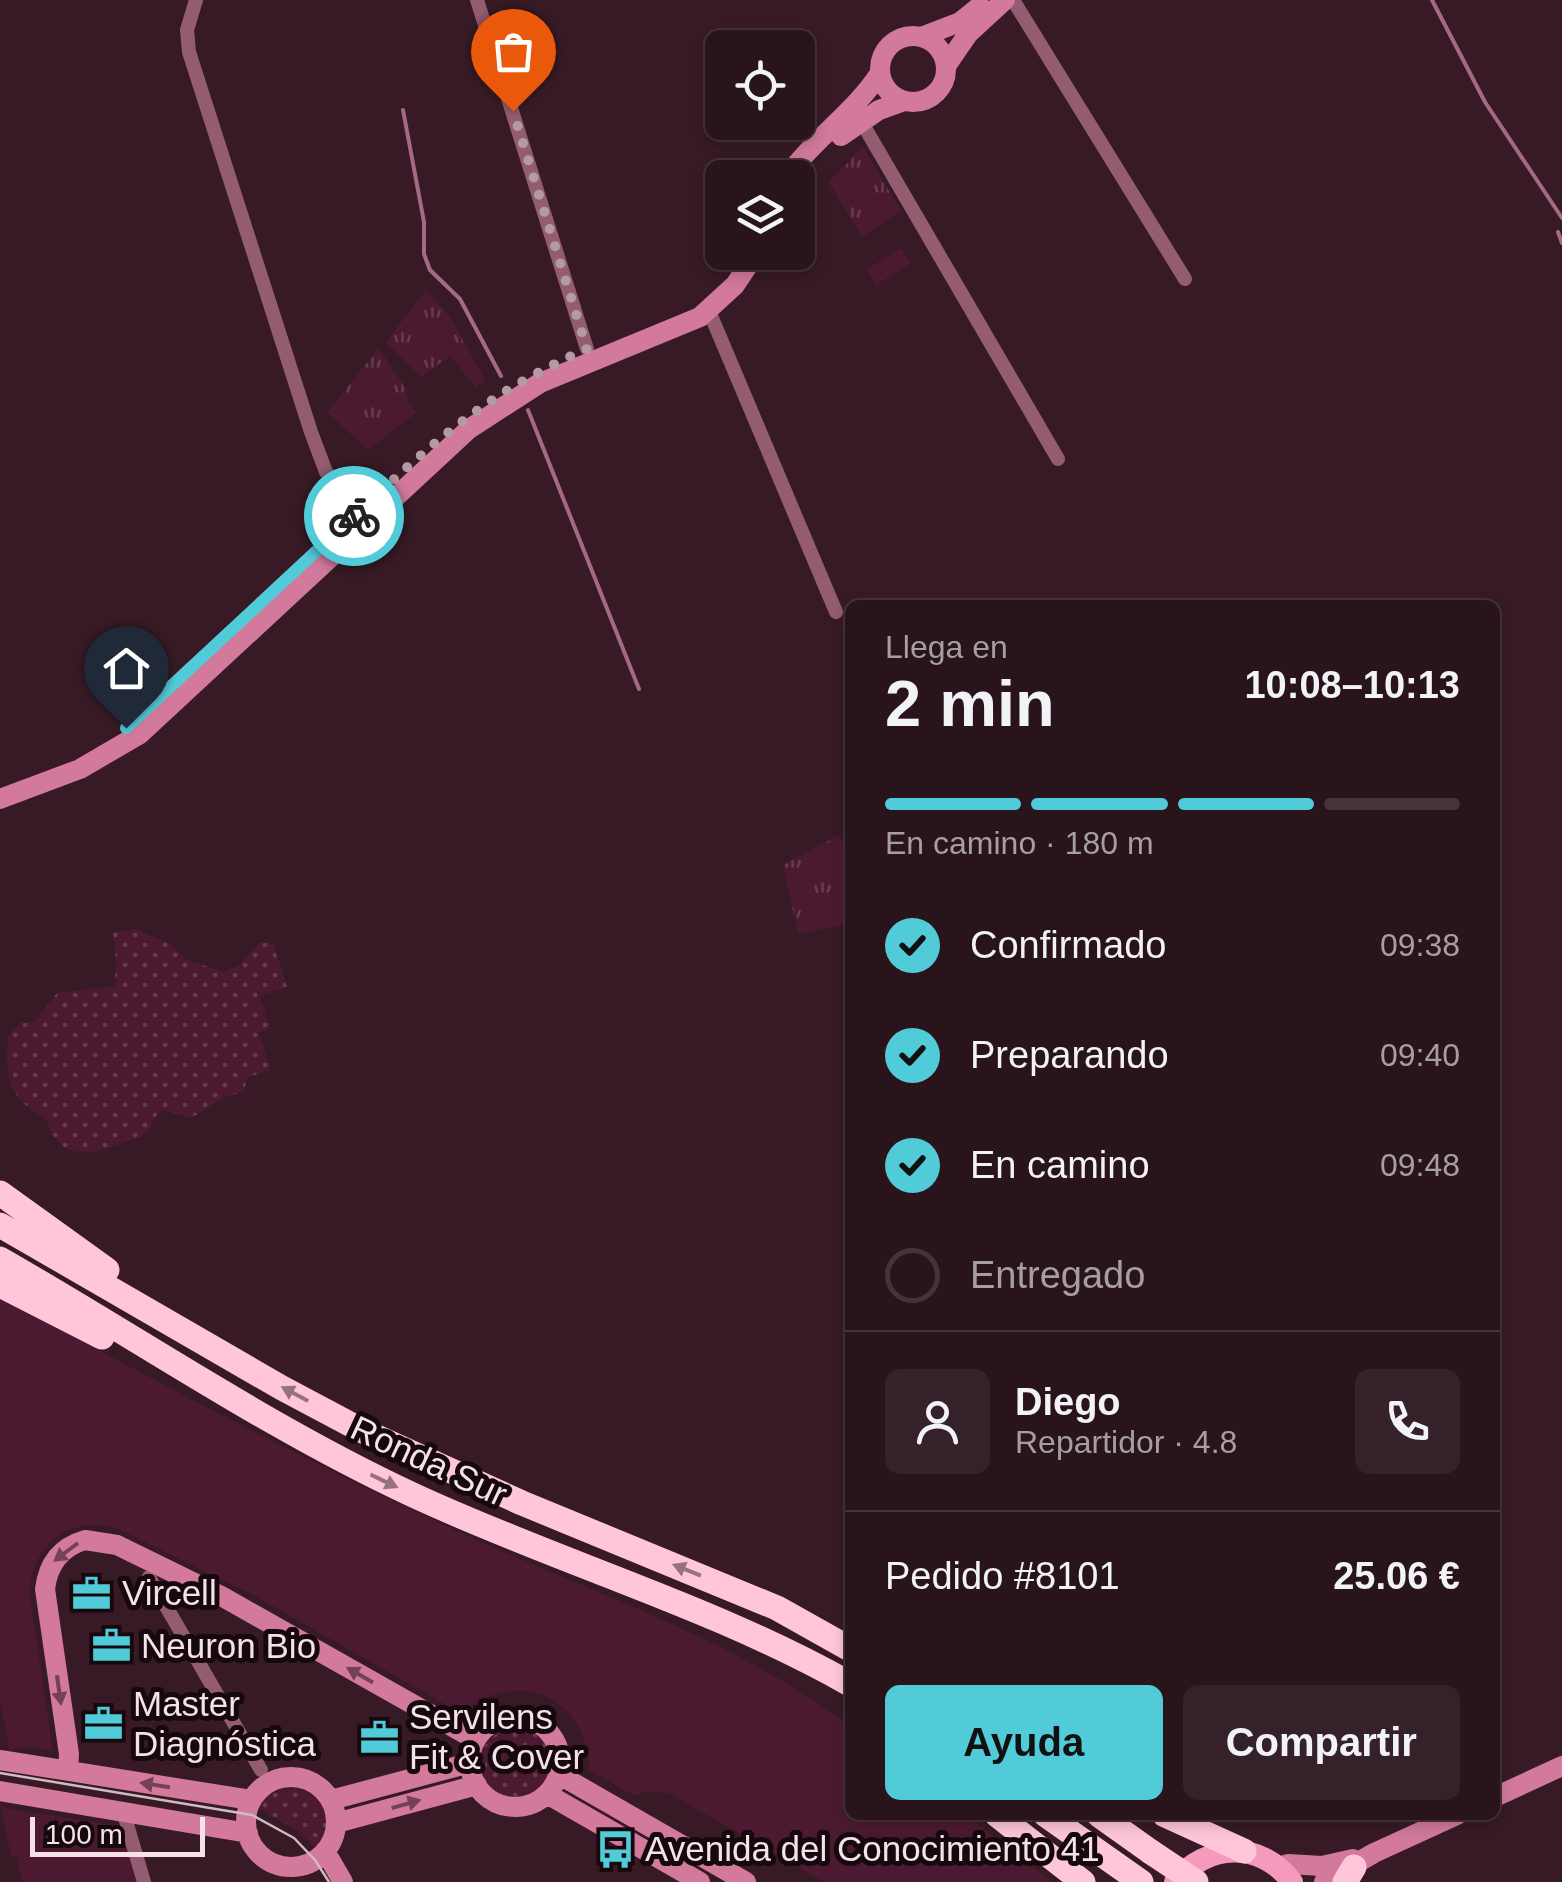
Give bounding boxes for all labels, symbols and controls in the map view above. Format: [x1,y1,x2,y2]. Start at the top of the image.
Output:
pin [471,9,556,112]
icon: bag [486,24,541,79]
map controls [705,30,815,270]
button: locate [705,30,815,140]
button: layers [705,160,815,270]
courier [304,466,404,566]
icon: bike [327,489,382,544]
pin [84,626,169,729]
text: Llega en [885,629,1008,665]
icon: home [99,641,154,696]
text: 10:08–10:13 [1244,664,1460,706]
text: 2 min [885,667,1055,740]
text: En camino · 180 m [885,825,1154,861]
icon: check [885,918,940,973]
text: Confirmado [970,924,1166,966]
text: 09:38 [1380,927,1460,963]
icon: check [885,1028,940,1083]
text: Preparando [970,1034,1169,1076]
text: 09:40 [1380,1037,1460,1073]
icon: check [885,1138,940,1193]
text: En camino [970,1144,1150,1186]
text: 09:48 [1380,1147,1460,1183]
text: Entregado [970,1254,1145,1296]
button: person [885,1369,990,1474]
button: phone [1355,1369,1460,1474]
text: Diego [1015,1381,1121,1423]
one-way arrow [280,1386,309,1403]
street label: Ronda Sur [345,1408,514,1514]
text: Repartidor · 4.8 [1015,1424,1237,1460]
one-way arrow [370,1472,399,1489]
one-way arrow [54,1541,80,1562]
text: Pedido #8101 [885,1555,1120,1597]
text: 25.06 € [1333,1555,1460,1597]
one-way arrow [672,1561,702,1577]
office icon: Vircell [71,1572,113,1614]
place label: Vircell [122,1573,217,1612]
office icon: Neuron Bio [90,1625,132,1667]
place label: Neuron Bio [141,1626,316,1665]
one-way arrow [346,1666,375,1683]
one-way arrow [52,1674,68,1706]
place label: Master Diagnóstica [133,1684,316,1763]
button: Ayuda [885,1685,1163,1800]
button: Compartir [1183,1685,1460,1800]
place label: Servilens Fit & Cover [409,1697,584,1776]
office icon: Master Diagnóstica [82,1703,124,1745]
office icon: Servilens Fit & Cover [358,1716,400,1758]
one-way arrow [139,1777,170,1792]
one-way arrow [391,1796,422,1812]
scale bar [30,1812,205,1856]
text: 100 m [45,1819,123,1850]
bus stop icon: Avenida del Conocimiento 41 [594,1828,636,1870]
place label: Avenida del Conocimiento 41 [645,1829,1100,1868]

